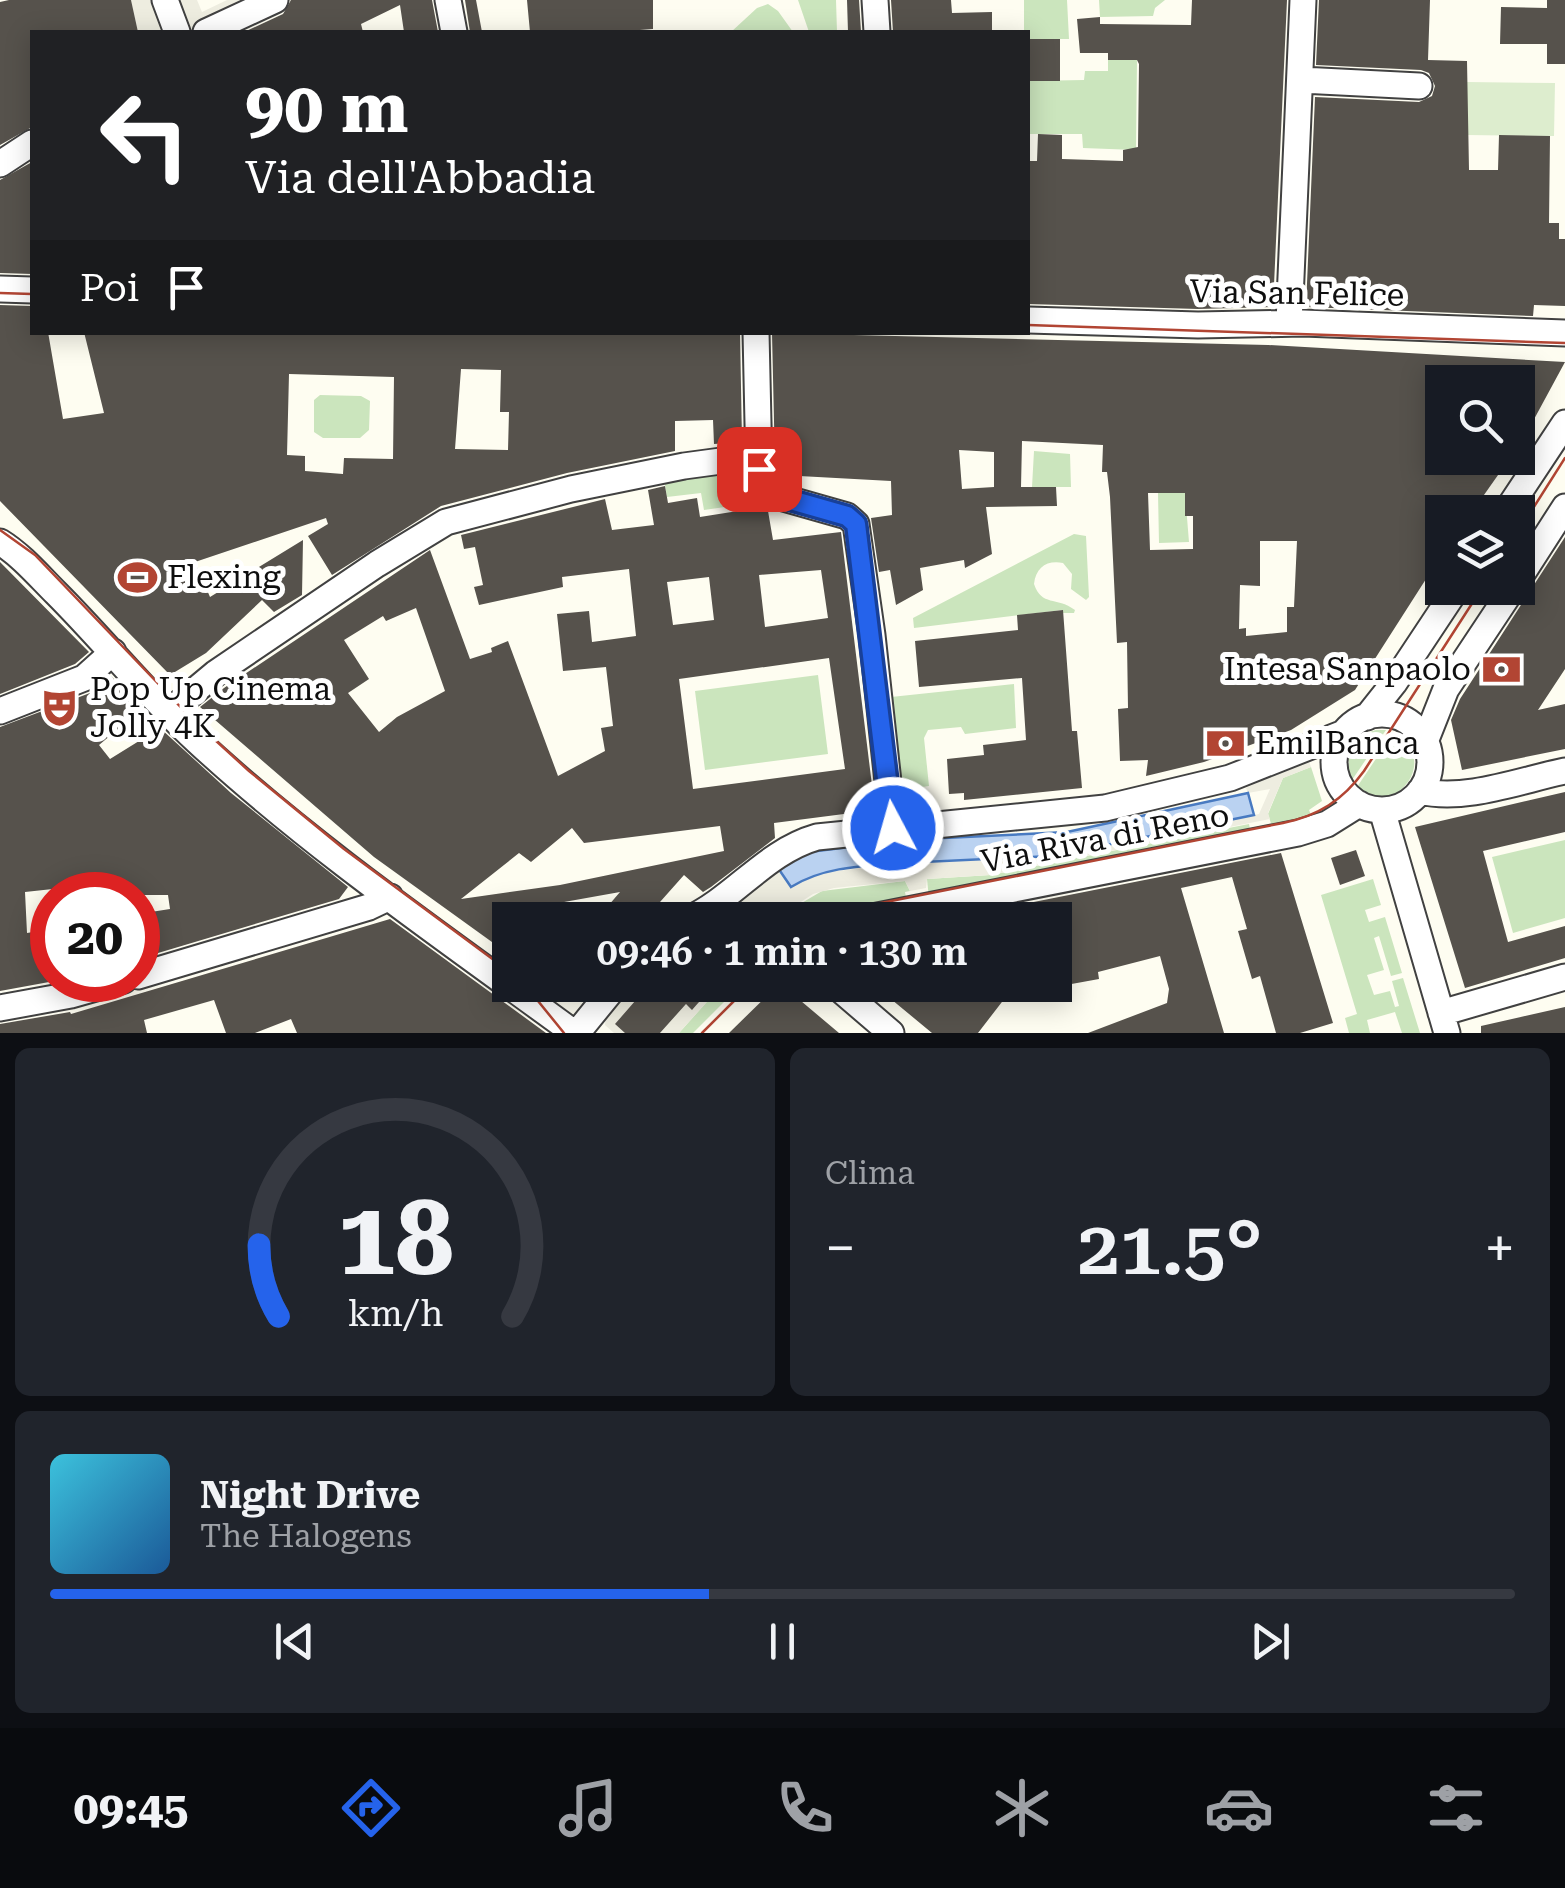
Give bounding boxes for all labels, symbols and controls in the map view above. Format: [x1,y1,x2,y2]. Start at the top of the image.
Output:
text: 90 m [245,67,409,149]
icon: left [80,70,210,200]
text: Via dell'Abbadia [245,151,595,204]
icon: arrive [159,260,214,315]
text: Poi [80,266,139,310]
street label: Via San Felice [1189,272,1405,314]
map controls [1425,365,1535,605]
button: search [1425,365,1535,475]
pin [717,427,802,512]
icon: arrive [732,442,787,497]
button: layers [1425,495,1535,605]
sports icon: Flexing [116,556,158,598]
place label: Flexing [167,558,282,596]
bank icon: Intesa Sanpaolo [1480,648,1522,690]
place label: Intesa Sanpaolo [1224,650,1471,688]
place label: Pop Up Cinema Jolly 4K [90,670,331,745]
theatre icon: Pop Up Cinema Jolly 4K [39,686,81,728]
bank icon: EmilBanca [1204,722,1246,764]
place label: EmilBanca [1255,724,1419,762]
position arrow [841,776,945,880]
street label: Via Riva di Reno [978,795,1232,881]
speed limit sign: 20 [30,872,160,1002]
text: 09:46 · 1 min · 130 m [597,930,968,974]
text: Clima [825,1154,915,1192]
text: 18 [337,1178,453,1299]
text: 21.5° [1077,1204,1263,1292]
text: − [825,1216,856,1280]
text: + [1484,1216,1515,1280]
text: km/h [347,1293,443,1335]
text: Night Drive [200,1473,420,1517]
text: The Halogens [200,1517,412,1555]
icon: previous [267,1614,322,1669]
icon: pause [755,1614,810,1669]
icon: next [1243,1614,1298,1669]
icon: directions [336,1773,406,1843]
icon: music [553,1773,623,1843]
icon: phone [770,1773,840,1843]
icon: climate [987,1773,1057,1843]
icon: car [1204,1773,1274,1843]
icon: filters [1421,1773,1491,1843]
text: 09:45 [74,1782,188,1835]

